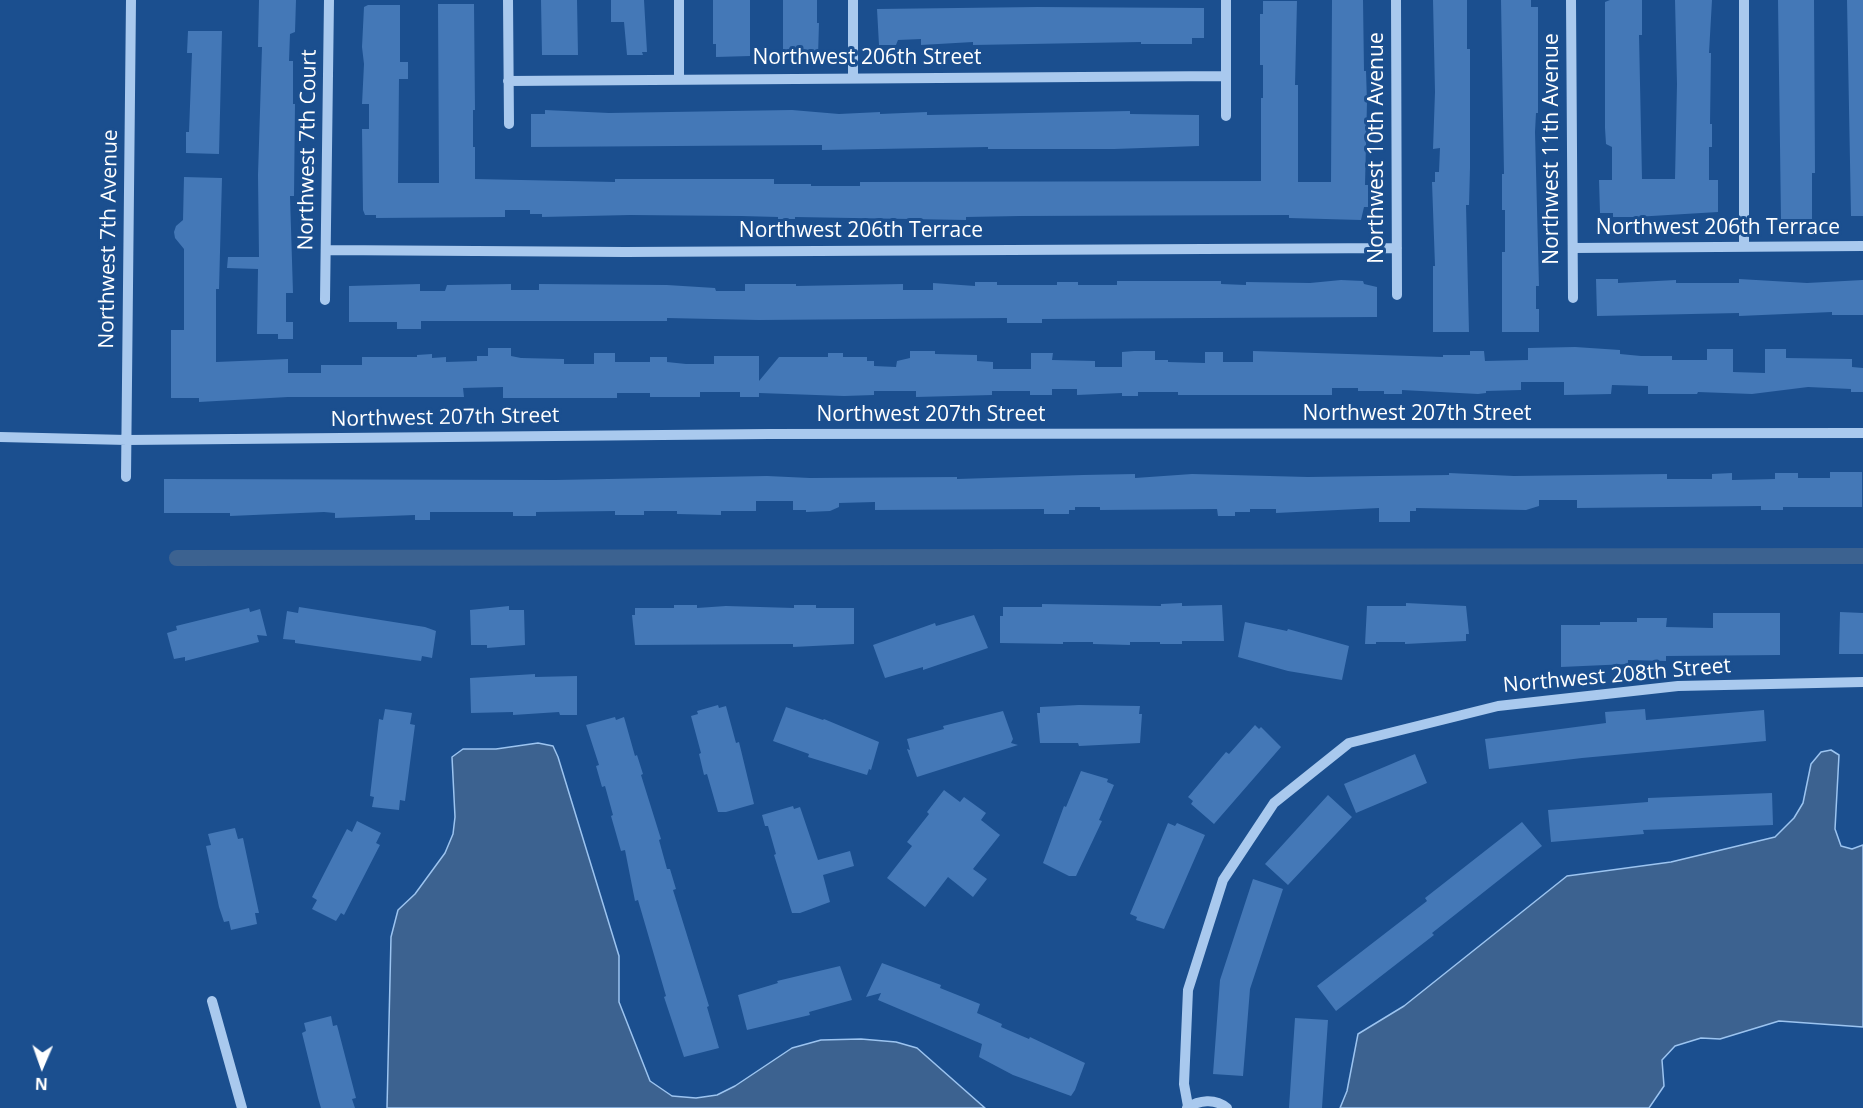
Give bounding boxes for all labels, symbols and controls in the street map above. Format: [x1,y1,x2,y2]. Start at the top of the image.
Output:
street label: Northwest 10th Avenue [1364,32,1390,264]
street label: Northwest 11th Avenue [1539,33,1565,265]
street label: Northwest 206th Street [753,45,981,71]
street label: Northwest 7th Court [294,49,322,251]
street label: Northwest 7th Avenue [94,129,124,349]
street label: Northwest 206th Terrace [1596,215,1840,241]
street label: Northwest 206th Terrace [739,218,983,244]
street label: Northwest 207th Street [1303,401,1531,427]
street label: Northwest 207th Street [817,402,1045,428]
street label: Northwest 207th Street [330,403,560,433]
street label: Northwest 208th Street [1502,653,1732,699]
north arrow [12,1036,72,1096]
text: N [34,1073,48,1095]

